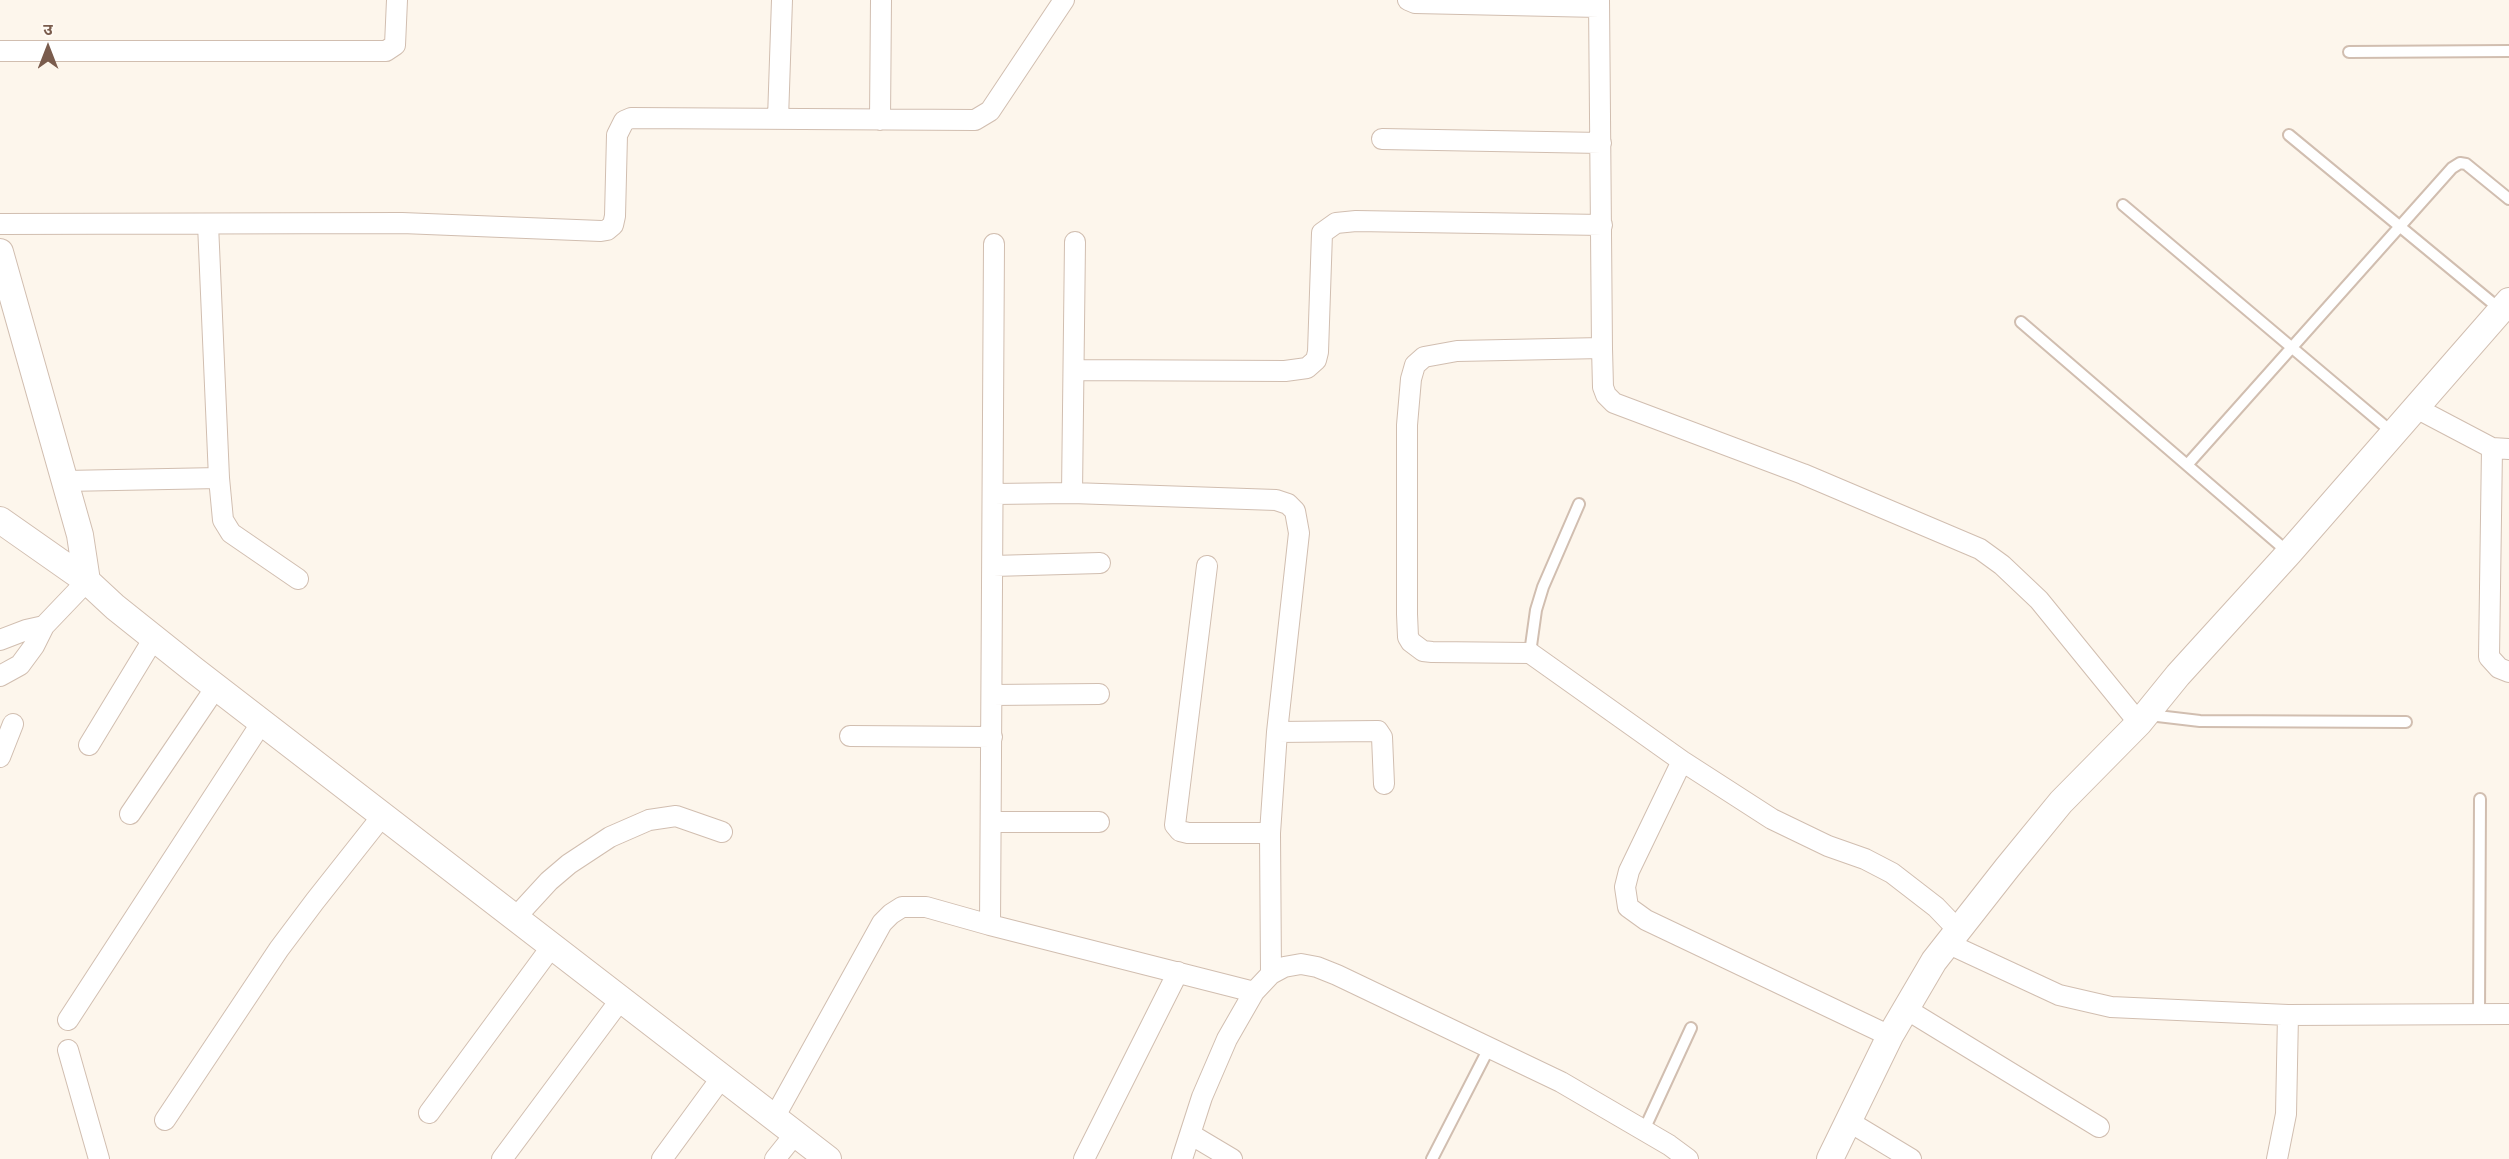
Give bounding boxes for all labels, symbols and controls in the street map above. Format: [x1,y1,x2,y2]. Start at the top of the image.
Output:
north arrow [18,18,78,78]
text: उ [43,20,53,39]

